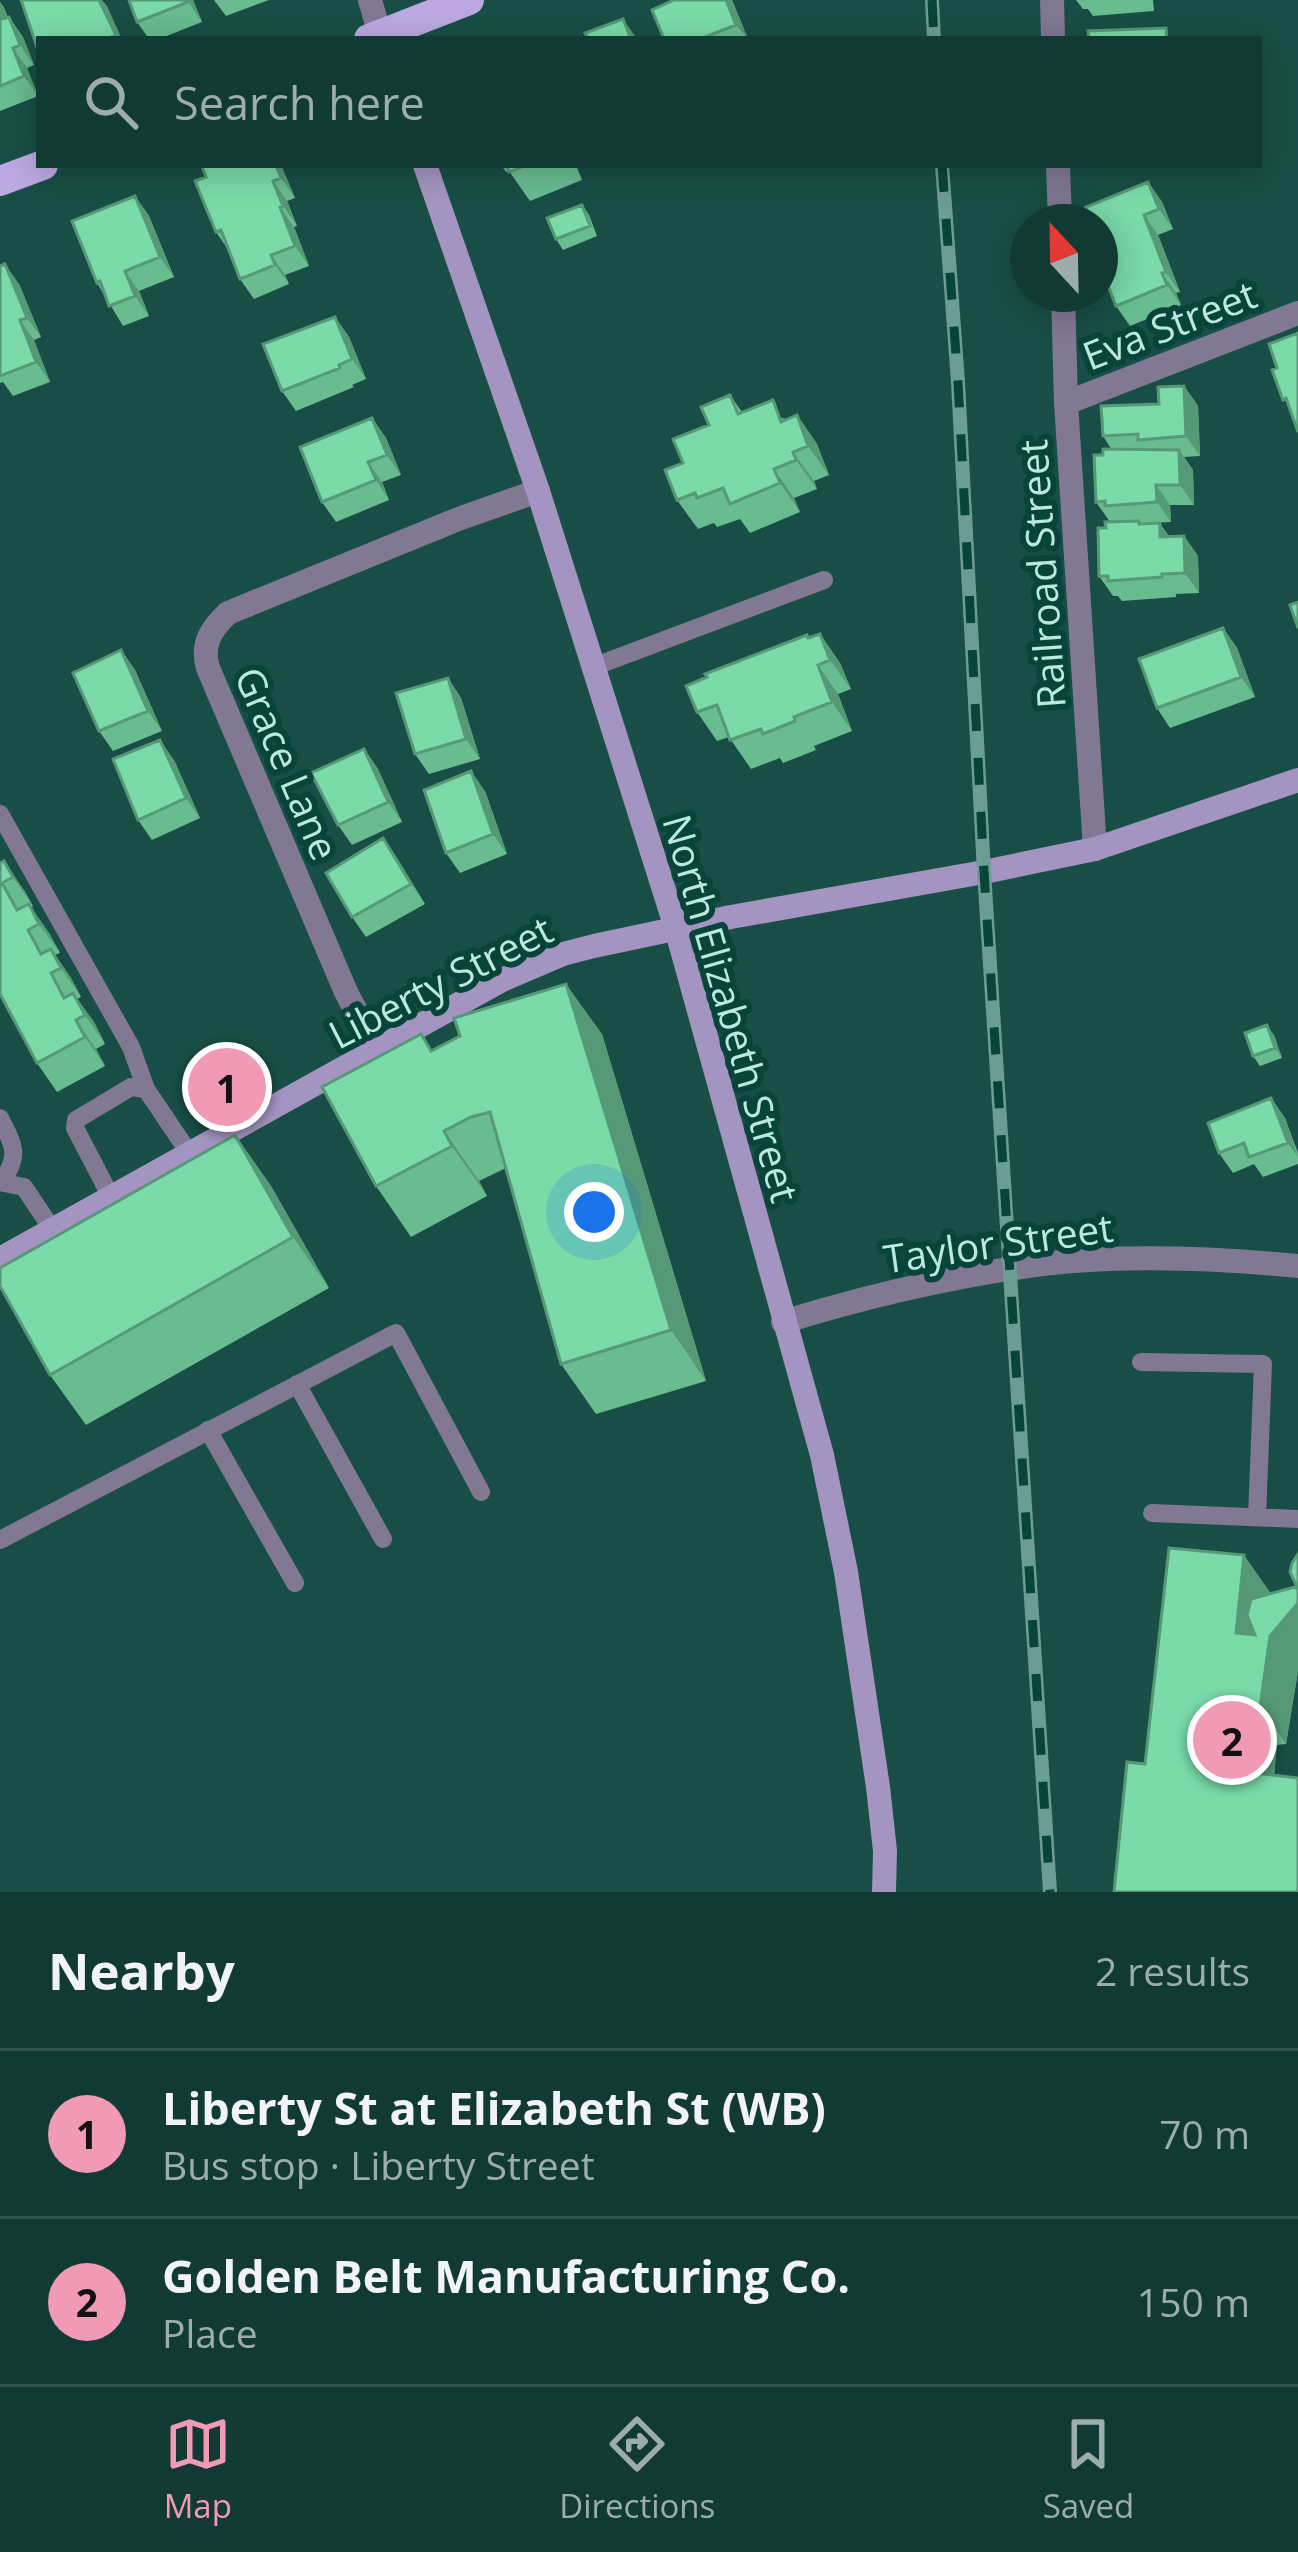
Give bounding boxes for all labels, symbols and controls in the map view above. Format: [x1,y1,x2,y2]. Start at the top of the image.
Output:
search box [36,36,1262,168]
icon: search [78,69,144,135]
text: Search here [174,72,425,133]
north arrow [1010,204,1118,312]
street label: Eva Street [1075,267,1263,381]
street label: Railroad Street [1005,438,1077,710]
street label: Grace Lane [224,659,352,867]
street label: North Elizabeth Street [651,808,813,1208]
street label: Liberty Street [319,902,561,1060]
pin: 1 [188,1042,266,1132]
your location [564,1182,624,1242]
street label: Taylor Street [880,1200,1116,1284]
pin: 2 [1193,1695,1271,1785]
text: Nearby [48,1935,235,2005]
text: 2 results [1095,1944,1250,1997]
text: Liberty St at Elizabeth St (WB) [162,2077,826,2138]
text: 1 [76,2107,98,2160]
text: 70 m [1159,2107,1250,2160]
text: Bus stop · Liberty Street [162,2138,595,2191]
text: Golden Belt Manufacturing Co. [162,2245,850,2306]
text: 2 [76,2275,98,2328]
text: 150 m [1137,2275,1250,2328]
text: Place [162,2306,258,2359]
tab: Map [164,2411,232,2528]
tab: Directions [559,2411,715,2528]
tab: Saved [1043,2411,1134,2528]

